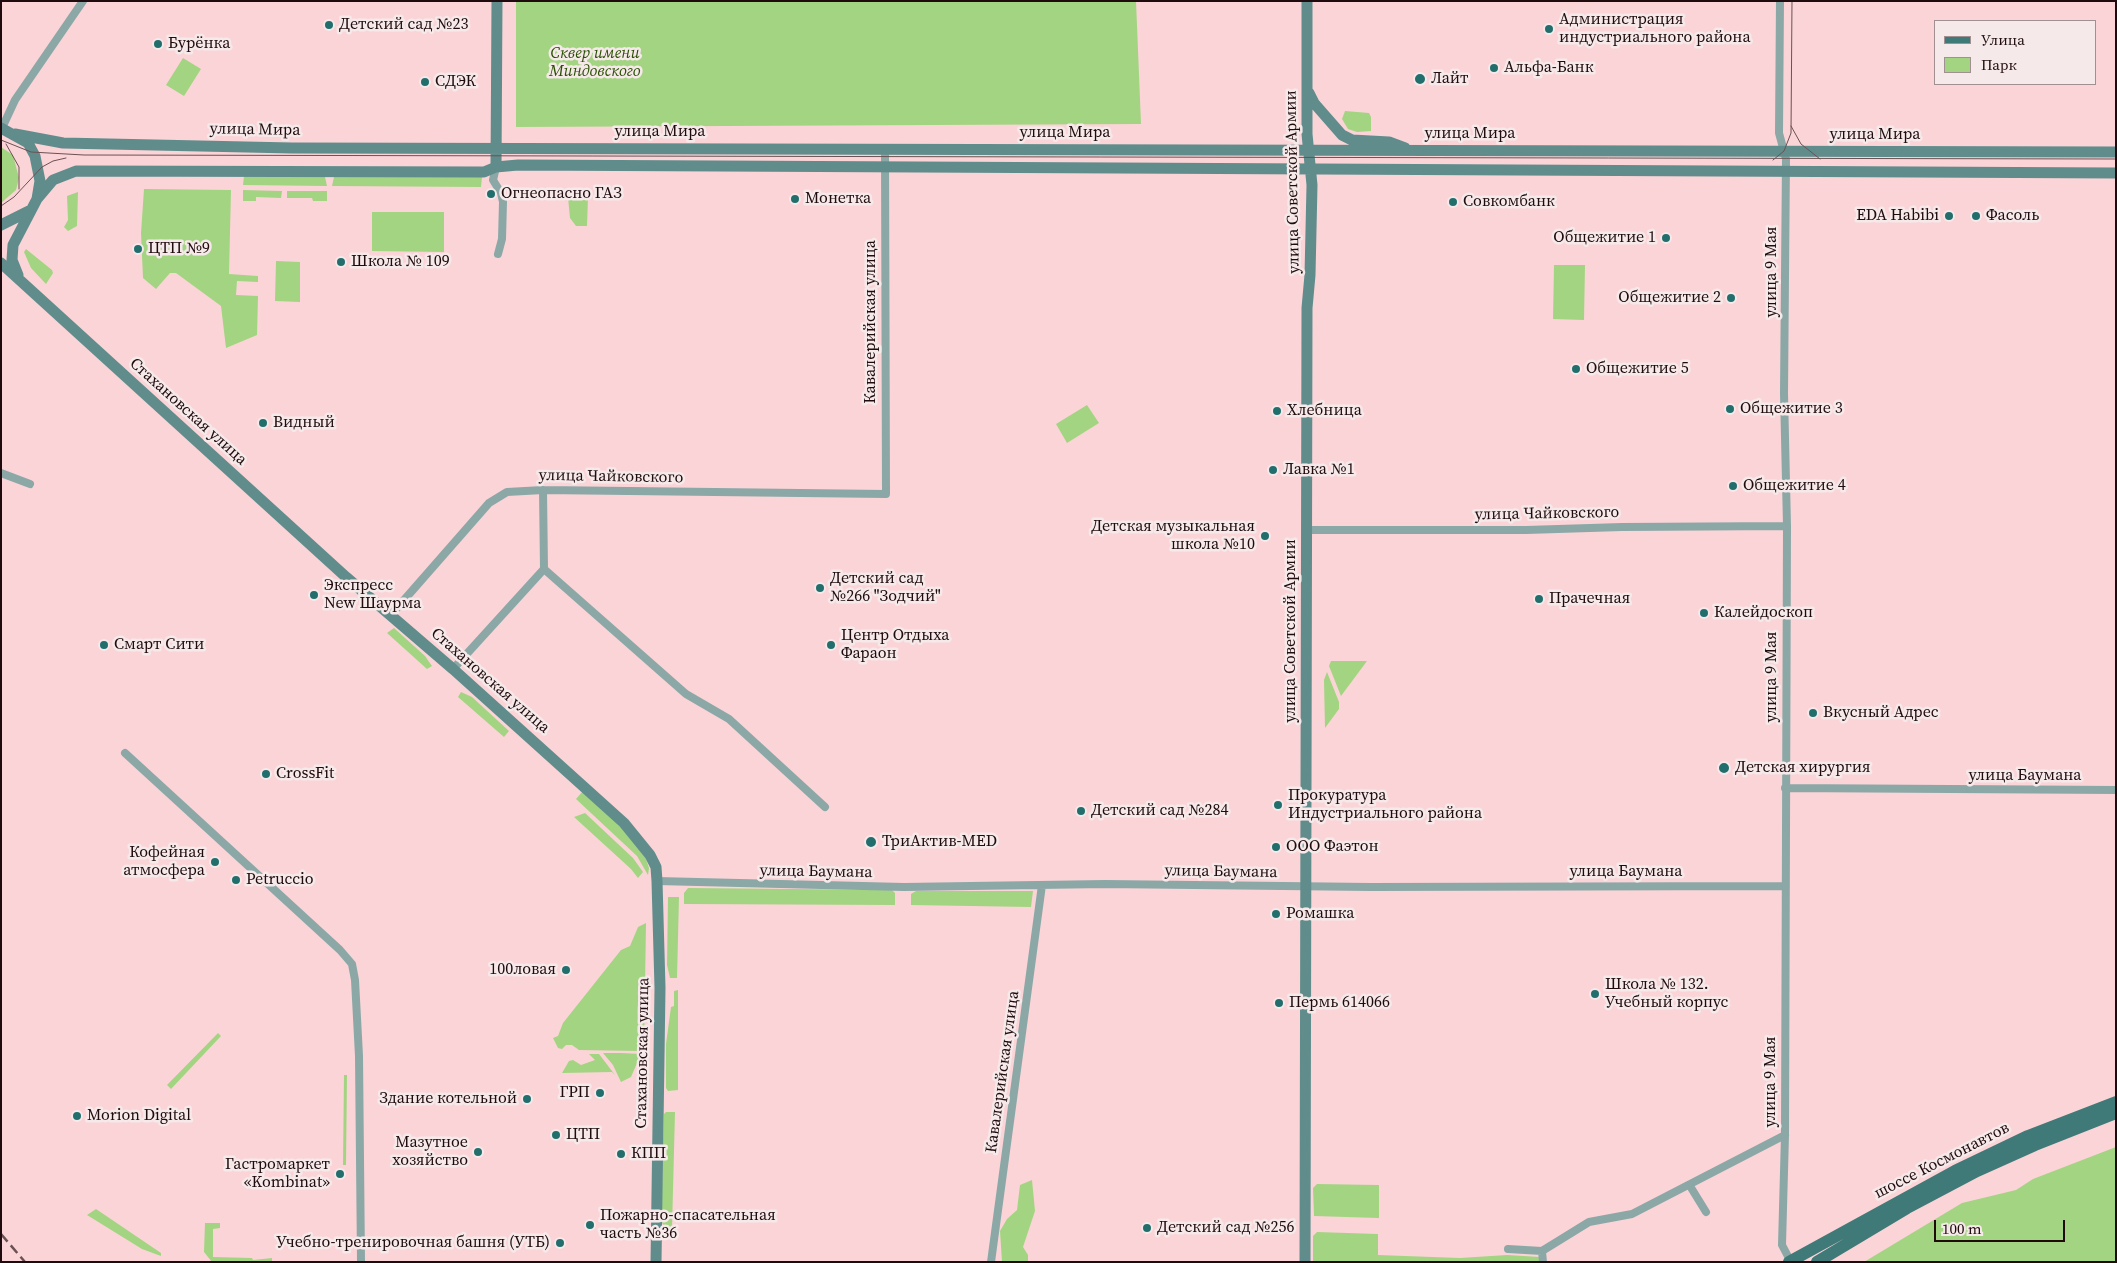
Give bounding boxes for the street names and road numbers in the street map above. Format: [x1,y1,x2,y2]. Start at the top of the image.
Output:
street label: улица Советской Армии [1282,90,1304,274]
street label: улица Мира [209,120,301,140]
street label: улица Мира [615,122,705,142]
street label: улица Мира [1020,123,1110,143]
street label: улица Мира [1425,124,1515,144]
street label: улица Мира [1830,125,1920,145]
street label: улица 9 Мая [1762,226,1782,318]
street label: Кавалерийская улица [861,240,881,404]
street label: Стахановская улица [125,354,251,470]
street label: улица Чайковского [539,466,683,488]
street label: улица Чайковского [1475,503,1619,525]
street label: улица Советской Армии [1281,539,1301,723]
street label: Стахановская улица [427,624,553,738]
street label: улица 9 Мая [1762,631,1782,723]
street label: улица Баумана [1968,766,2082,786]
street label: улица Баумана [759,861,873,883]
street label: улица Баумана [1164,861,1278,883]
street label: улица Баумана [1569,862,1683,882]
street label: Стахановская улица [632,977,654,1129]
street label: Кавалерийская улица [982,990,1024,1154]
street label: улица 9 Мая [1761,1036,1781,1128]
street label: шоссе Космонавтов [1871,1119,2013,1203]

